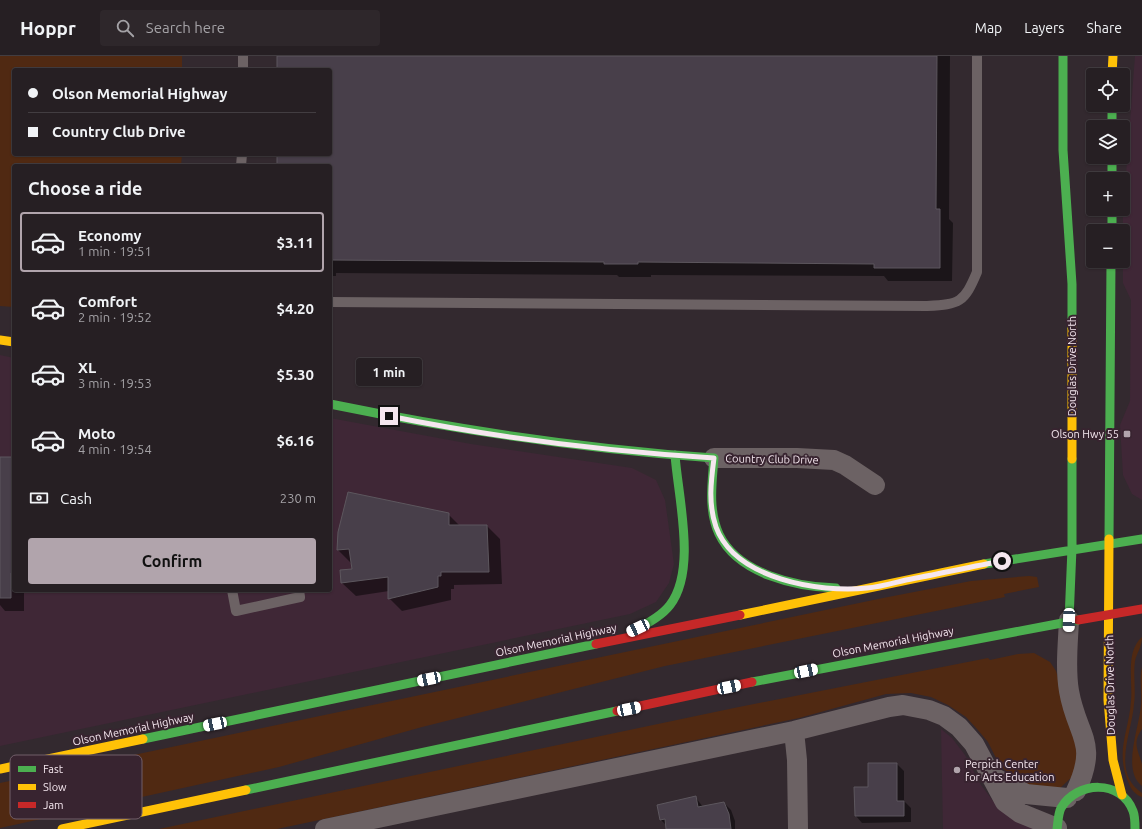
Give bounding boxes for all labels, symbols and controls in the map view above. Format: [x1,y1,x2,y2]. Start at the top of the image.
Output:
search box [100,10,380,46]
text: Hoppr [20,17,76,39]
icon: search [114,17,136,39]
text: Search here [146,19,225,36]
text: Map [975,20,1002,36]
text: Layers [1024,20,1064,36]
text: Share [1086,20,1122,36]
map controls [1086,68,1130,268]
button: locate [1086,68,1130,112]
text: Olson Memorial Highway [52,85,227,102]
button: layers [1086,120,1130,164]
text: Country Club Drive [52,123,186,140]
button: + [1086,172,1130,216]
text: Choose a ride [28,178,142,198]
icon: car [30,224,66,260]
button: − [1086,224,1130,268]
text: Economy [78,227,142,244]
text: $3.11 [276,234,314,251]
text: 1 min · 19:51 [78,244,152,258]
icon: car [30,290,66,326]
text: Comfort [78,293,137,310]
text: $4.20 [276,300,314,317]
text: 2 min · 19:52 [78,310,152,324]
street label: Douglas Drive North [1066,316,1078,416]
icon: car [30,356,66,392]
callout: 1 min [356,358,422,386]
text: XL [78,359,96,376]
text: 1 min [373,365,405,379]
text: $5.30 [276,366,314,383]
text: 3 min · 19:53 [78,376,152,390]
route end [380,407,398,425]
icon: car [30,422,66,458]
text: Moto [78,425,116,442]
place label: Olson Hwy 55 [1051,428,1119,440]
marker: Olson Hwy 55 [1122,429,1132,439]
text: $6.16 [276,432,314,449]
text: 4 min · 19:54 [78,442,152,456]
street label: Country Club Drive [725,452,819,466]
icon: cash [28,487,50,509]
text: Cash [60,490,92,507]
text: 230 m [280,491,316,505]
button: Confirm [28,538,316,584]
route start [993,552,1011,570]
car [1063,608,1075,632]
car [625,617,651,639]
street label: Olson Memorial Highway [494,621,618,659]
street label: Olson Memorial Highway [831,624,955,660]
street label: Douglas Drive North [1103,635,1117,735]
car [793,663,819,679]
car [416,671,442,687]
car [716,679,742,695]
car [616,701,642,717]
street label: Olson Memorial Highway [71,710,195,748]
car [202,716,228,732]
legend [10,755,142,819]
place label: Perpich Center for Arts Education [965,758,1054,783]
text: Fast [43,763,64,775]
marker: Perpich Center for Arts Education [952,765,962,775]
text: Slow [43,781,67,793]
text: Jam [43,799,64,811]

